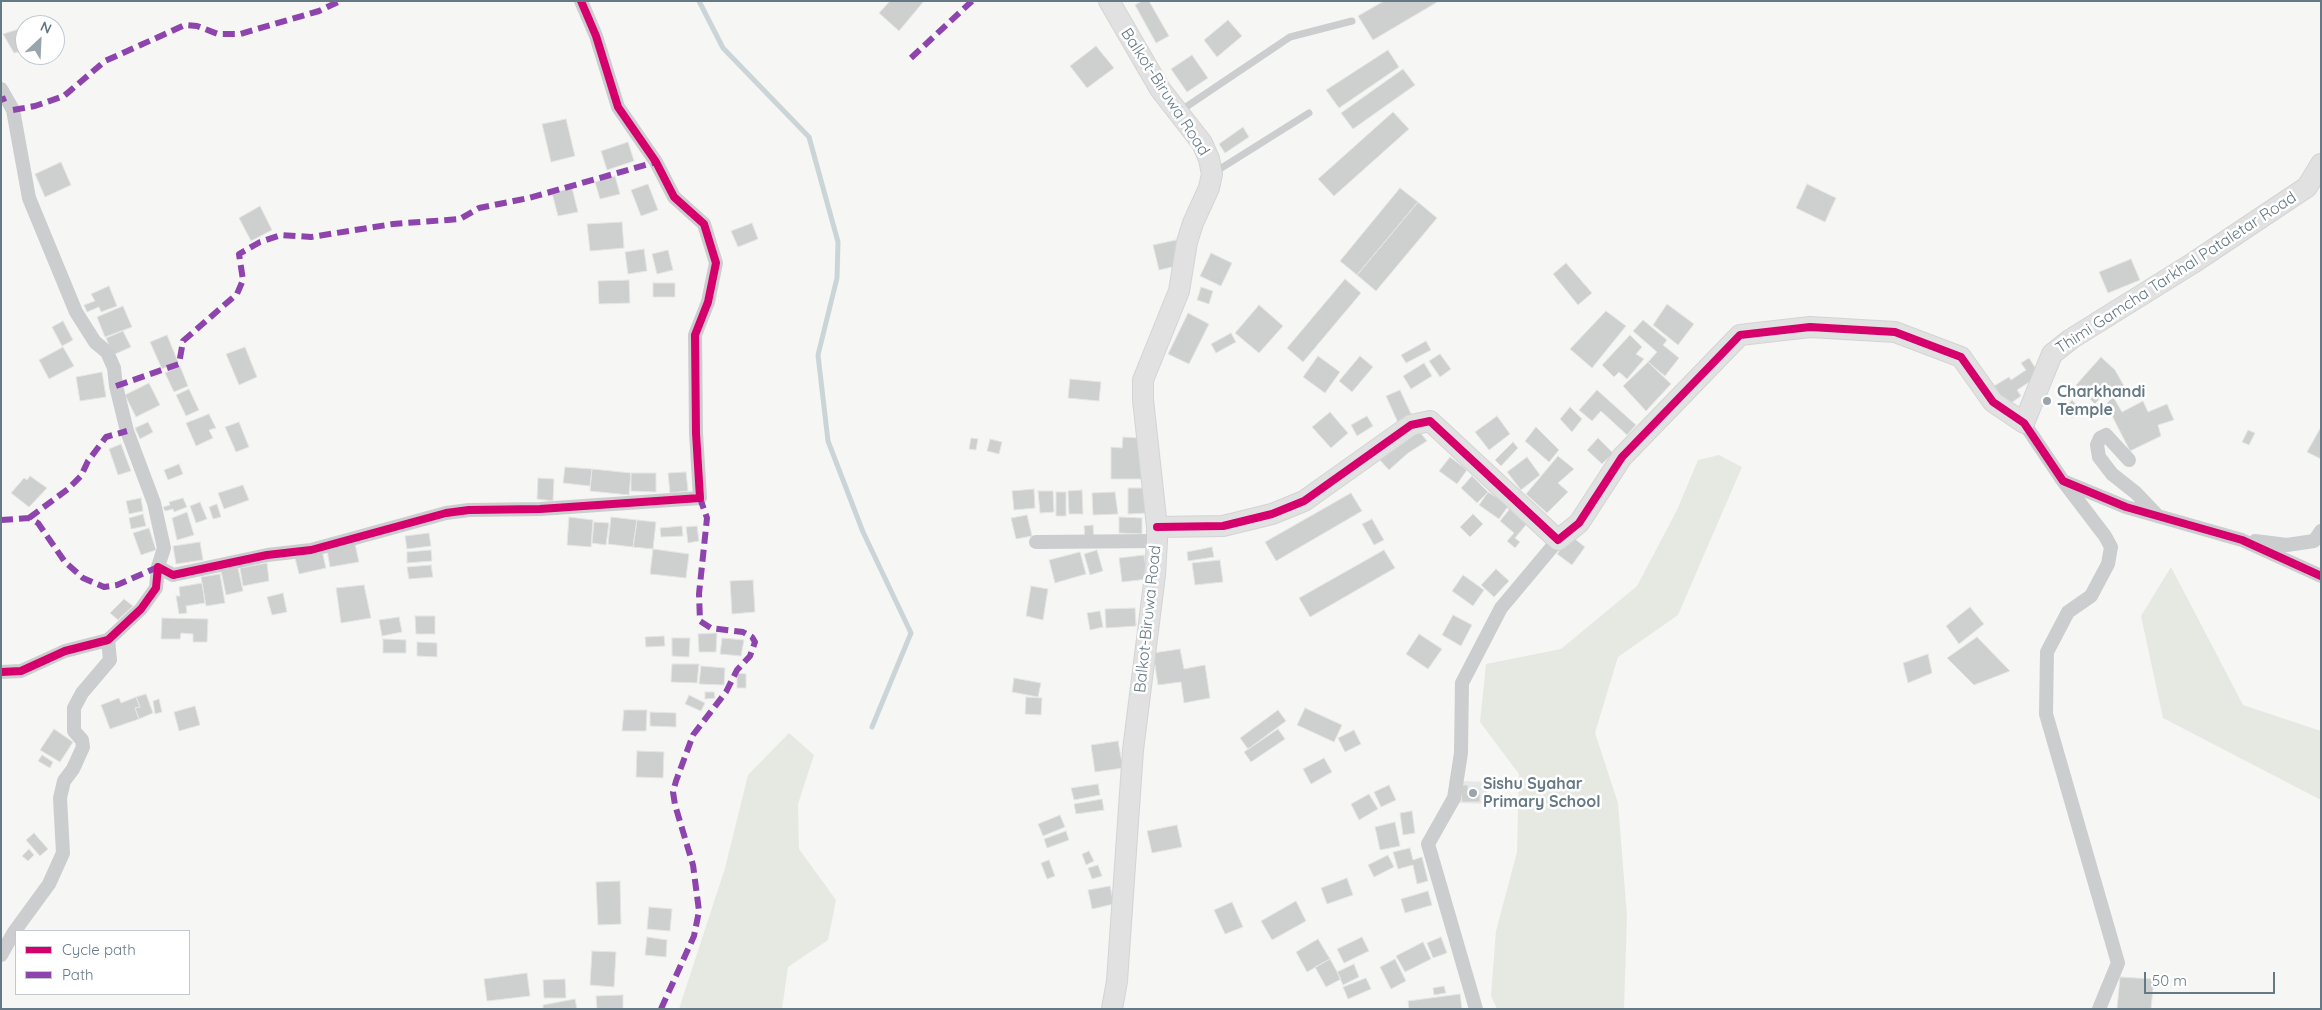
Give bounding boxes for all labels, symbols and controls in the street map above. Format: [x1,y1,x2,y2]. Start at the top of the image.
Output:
north arrow [15,15,65,65]
text: N [37,17,54,38]
street label: Balkot-Biruwa Road [1117,25,1213,159]
street label: Thimi Gamcha Tarkhal Pataletar Road [2052,188,2300,358]
place label: Charkhandi Temple [2057,382,2145,420]
marker: Charkhandi Temple [2041,395,2053,407]
street label: Balkot-Biruwa Road [1131,544,1165,694]
place label: Sishu Syahar Primary School [1483,774,1601,812]
marker: Sishu Syahar Primary School [1467,787,1479,799]
legend [15,930,190,995]
text: Cycle path [62,940,136,959]
scale bar [2147,962,2278,994]
text: Path [62,965,94,984]
text: 50 m [2152,971,2187,990]

